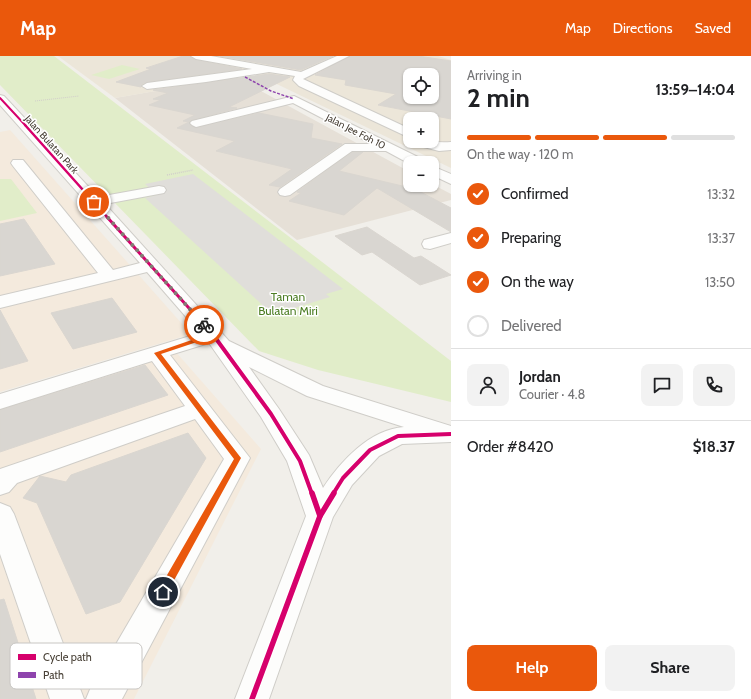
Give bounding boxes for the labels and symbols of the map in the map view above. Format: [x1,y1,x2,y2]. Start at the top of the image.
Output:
street label: Jalan Jee Foh 10 [323,110,388,152]
street label: Jalan Bulatan Park [21,112,82,177]
pin [77,185,111,219]
park label: Taman Bulatan Miri [258,289,318,318]
courier [184,305,224,345]
pin [146,575,180,609]
legend [10,643,142,689]
text: Cycle path [43,650,92,664]
text: Path [43,668,64,682]

